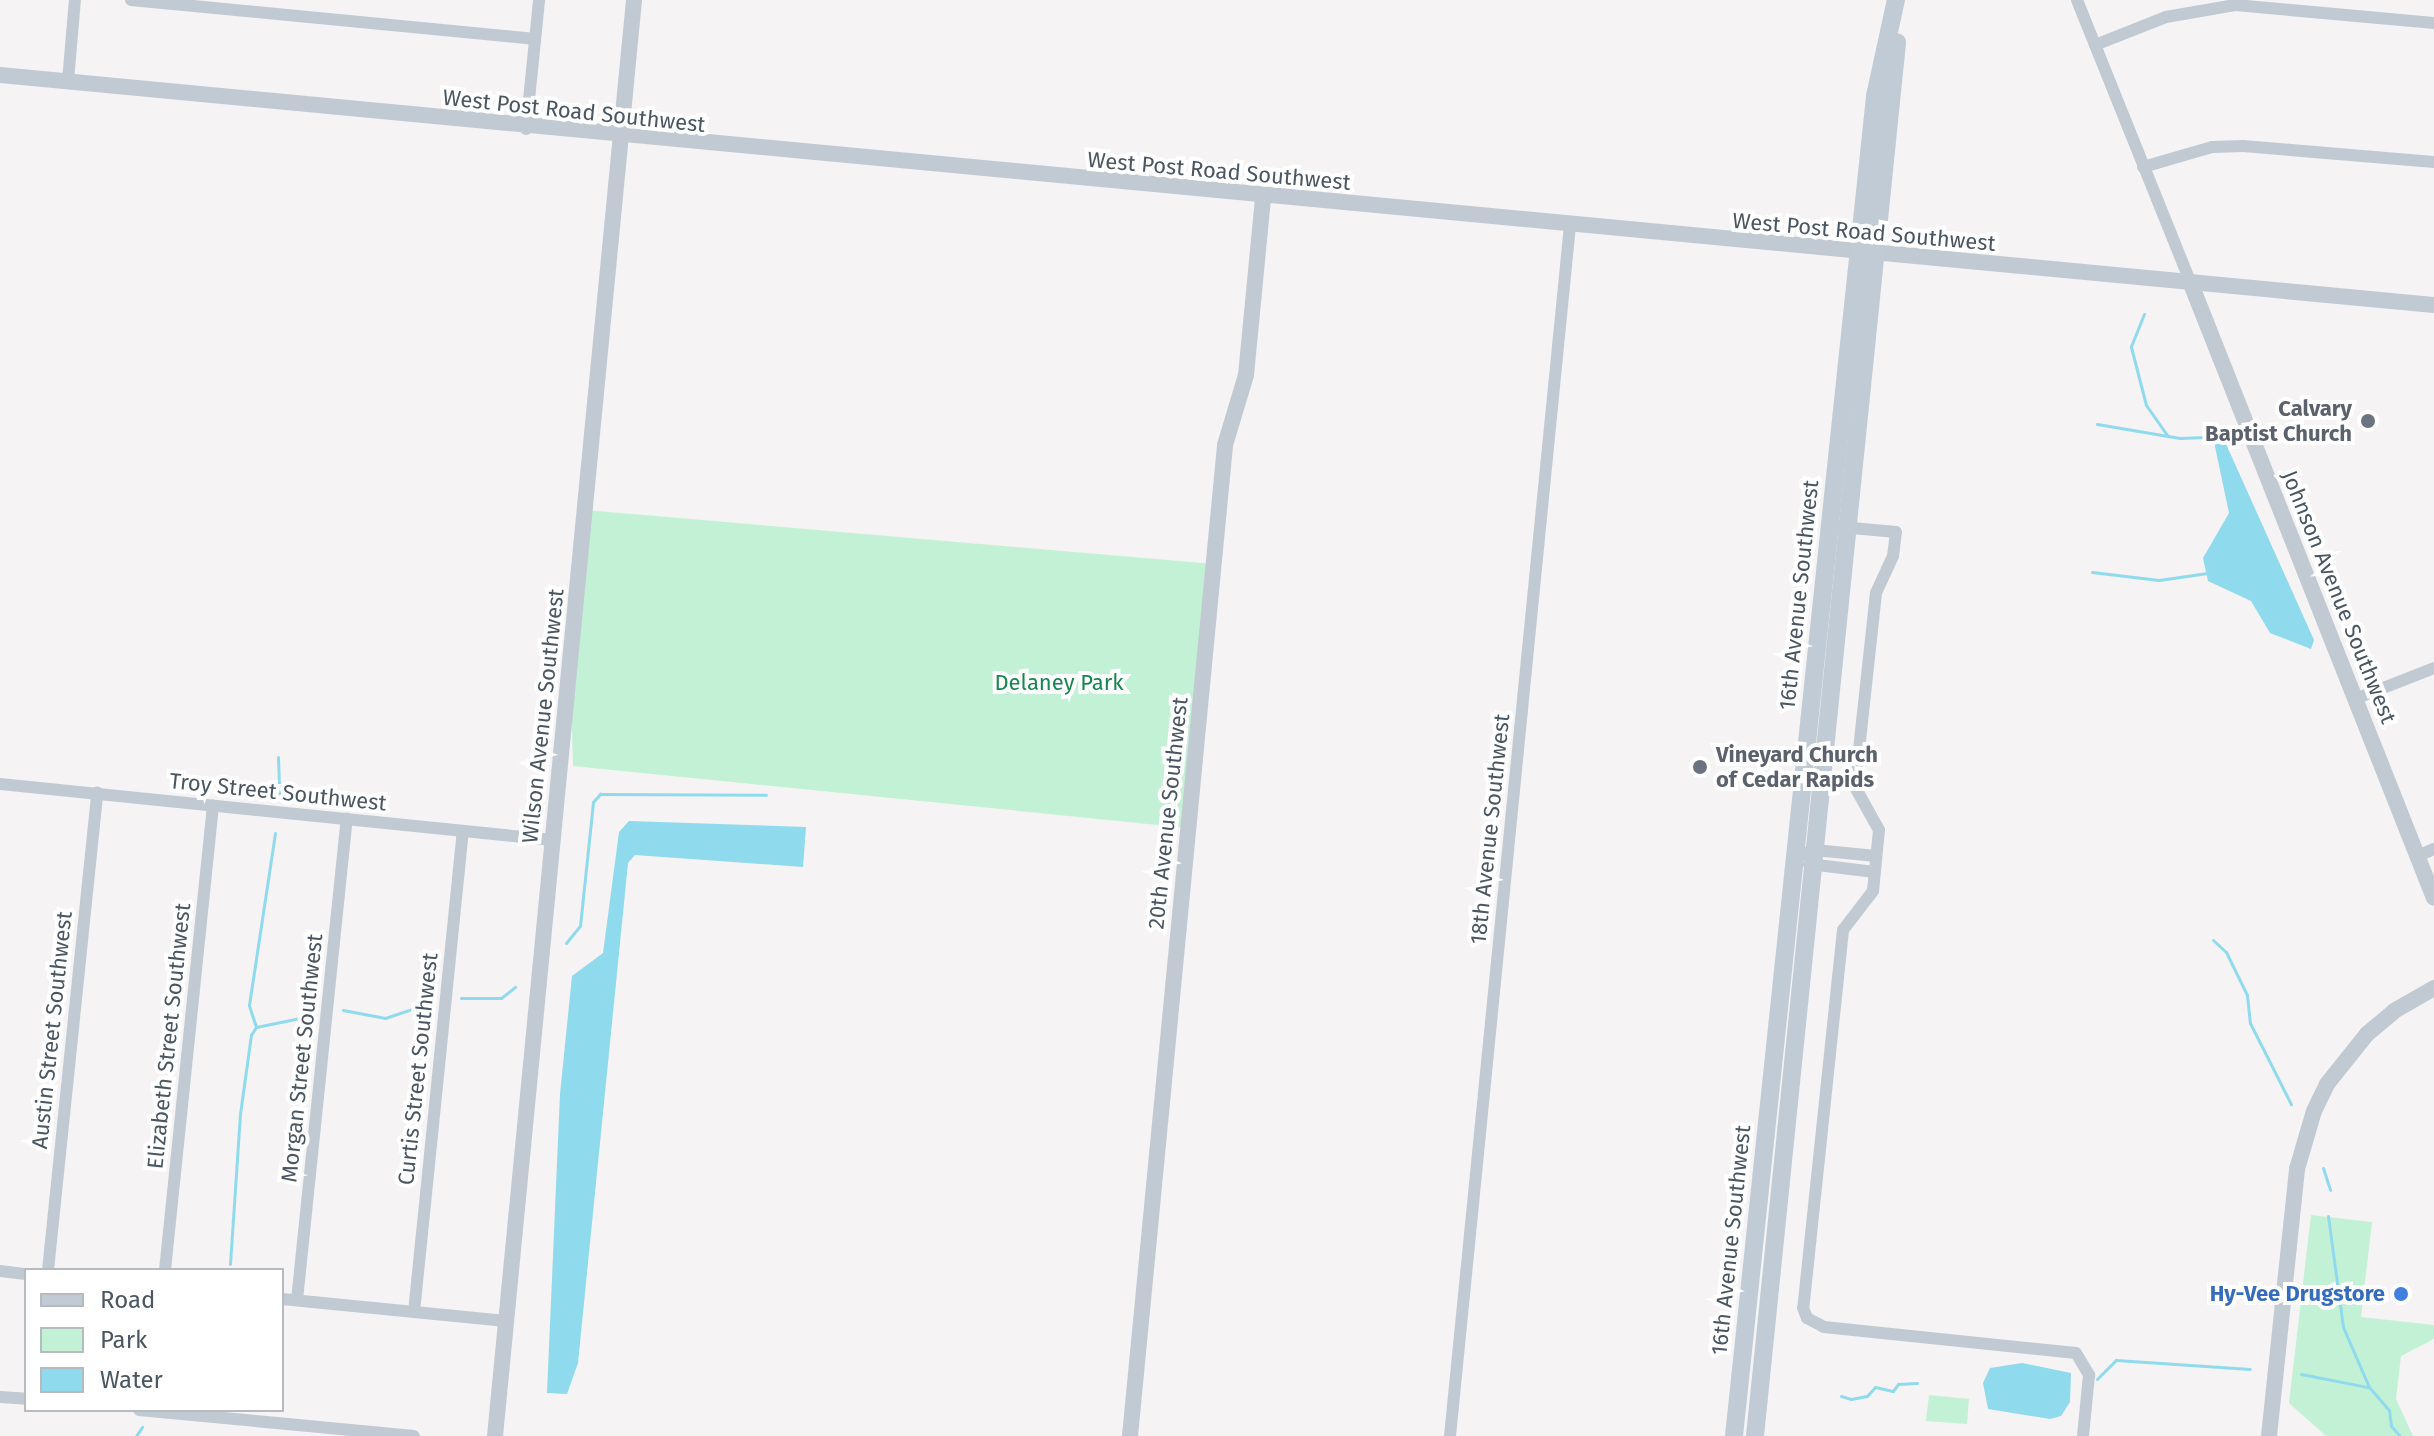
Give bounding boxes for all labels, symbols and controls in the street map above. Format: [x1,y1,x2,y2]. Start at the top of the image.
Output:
street label: West Post Road Southwest [441,84,707,138]
street label: West Post Road Southwest [1086,146,1352,196]
street label: West Post Road Southwest [1731,207,1997,257]
place label: Calvary Baptist Church [2205,395,2352,446]
marker: Calvary Baptist Church [2359,412,2377,430]
street label: Johnson Avenue Southwest [2276,467,2402,727]
street label: 16th Avenue Southwest [1774,479,1824,711]
street label: Wilson Avenue Southwest [516,587,570,845]
park label: Delaney Park [994,670,1124,696]
street label: 20th Avenue Southwest [1143,696,1193,930]
street label: 18th Avenue Southwest [1465,712,1515,946]
place label: Vineyard Church of Cedar Rapids [1716,741,1878,792]
marker: Vineyard Church of Cedar Rapids [1691,758,1709,776]
street label: Troy Street Southwest [168,767,388,817]
street label: Elizabeth Street Southwest [142,902,196,1170]
street label: Austin Street Southwest [26,910,78,1150]
street label: Morgan Street Southwest [276,932,328,1184]
street label: Curtis Street Southwest [393,952,443,1186]
street label: 16th Avenue Southwest [1706,1124,1756,1356]
legend [24,1268,284,1412]
place label: Hy-Vee Drugstore [2210,1281,2385,1307]
marker: Hy-Vee Drugstore [2392,1285,2410,1303]
text: Road [100,1286,155,1314]
text: Park [100,1326,147,1354]
text: Water [100,1366,163,1394]

